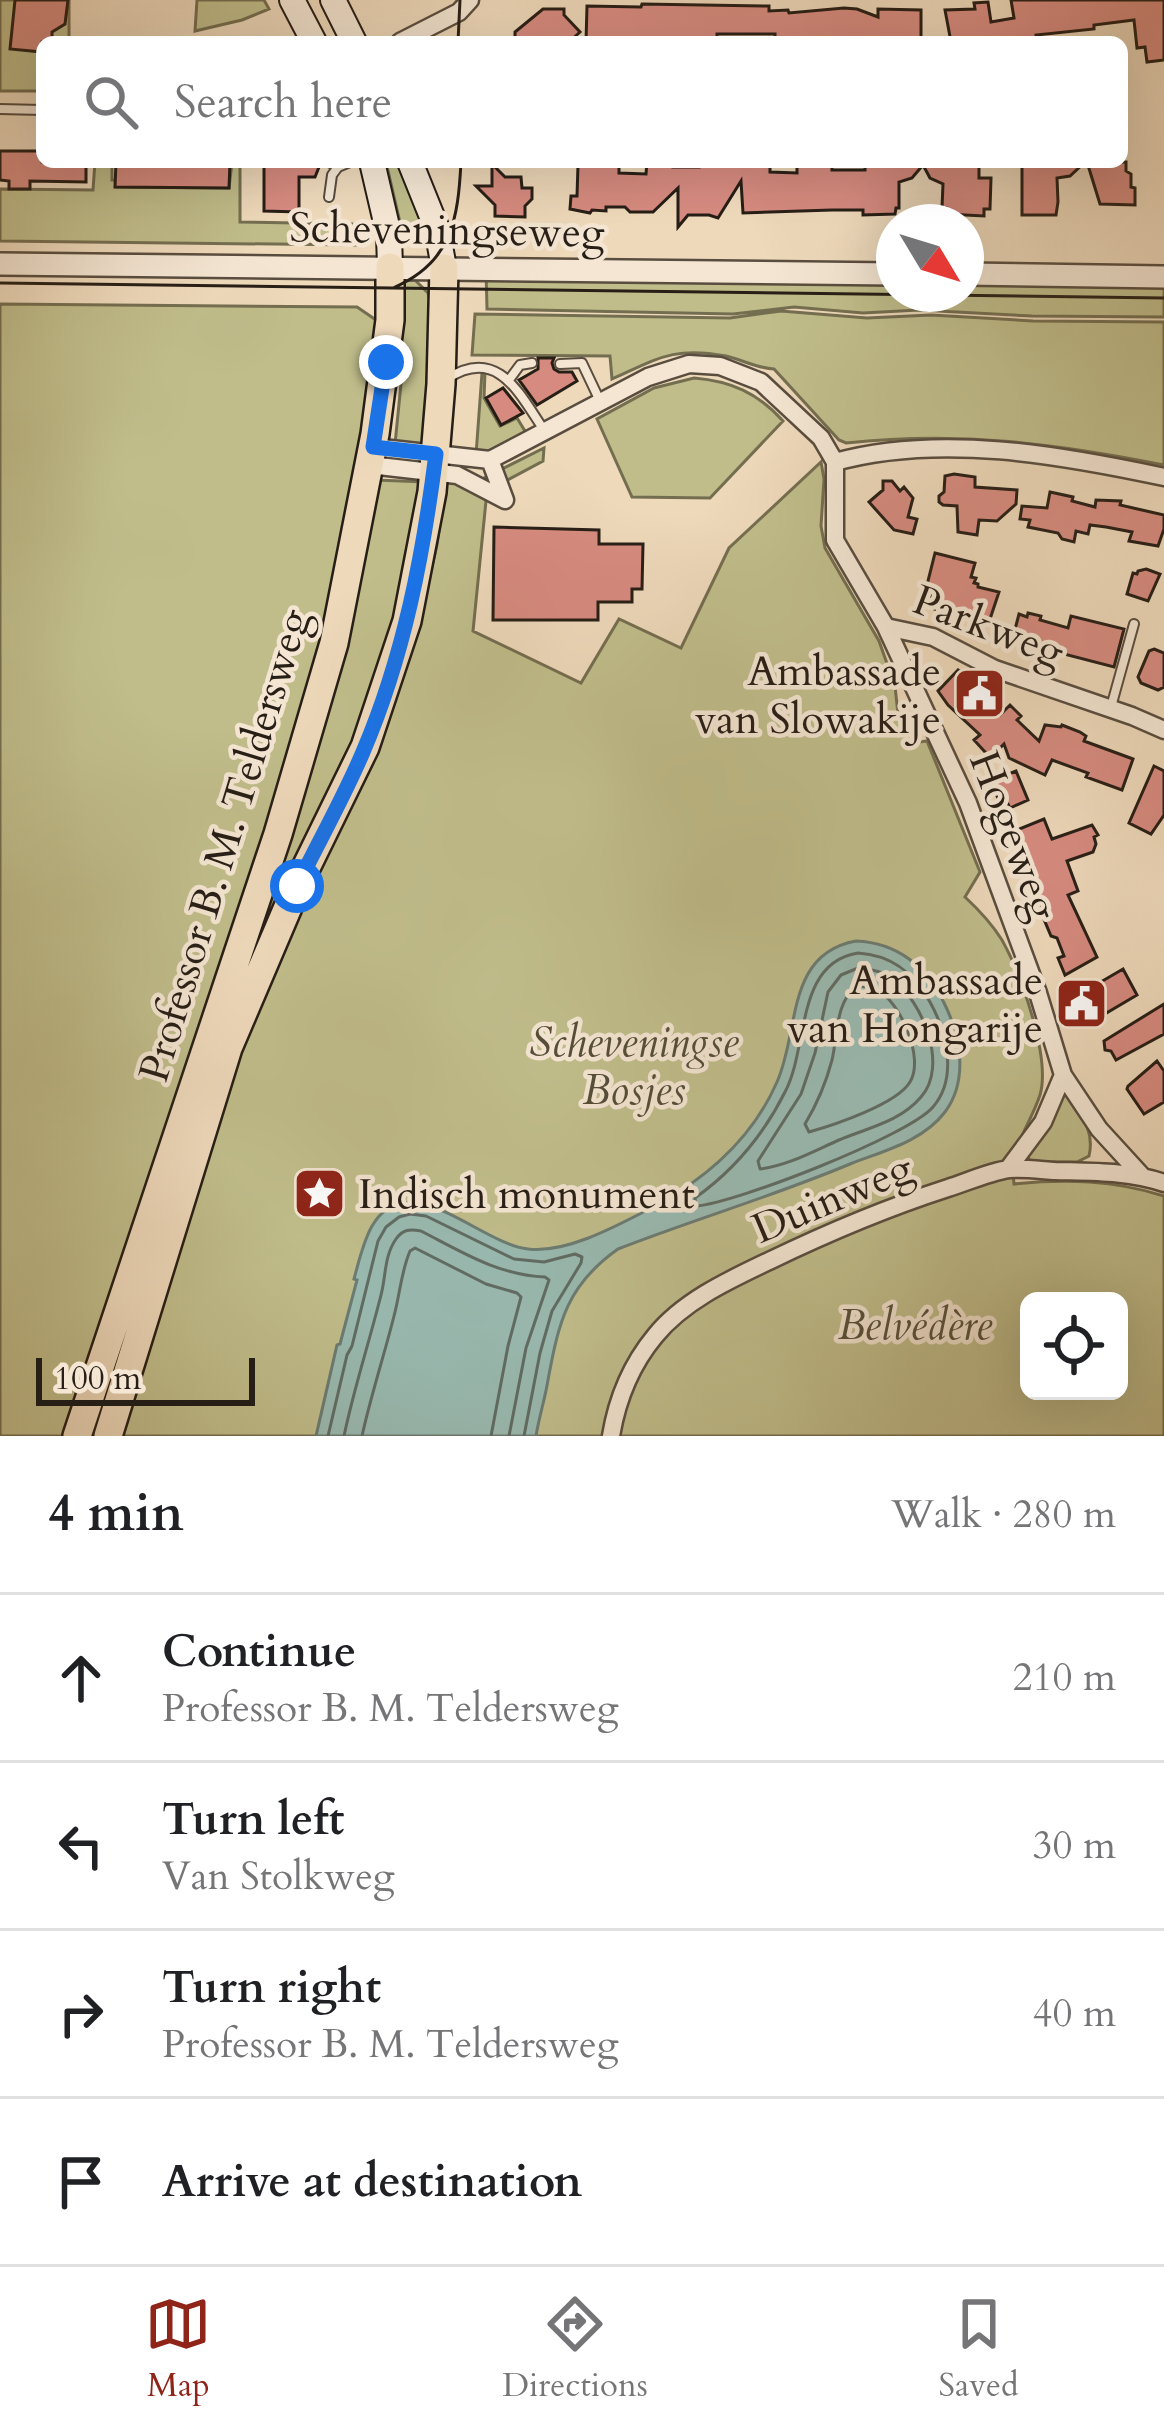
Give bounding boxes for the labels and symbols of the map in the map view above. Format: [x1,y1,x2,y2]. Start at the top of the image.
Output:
street label: Scheveningseweg [289,199,605,262]
north arrow [876,204,984,312]
route end [359,335,413,389]
street label: Parkweg [905,572,1072,681]
street label: Professor B. M. Teldersweg [125,602,324,1089]
place label: Ambassade van Slowakije [695,643,941,748]
public building icon: Ambassade van Slowakije [952,666,1008,722]
street label: Hogeweg [955,743,1072,929]
route start [270,859,324,913]
place label: Ambassade van Hongarije [787,952,1043,1057]
public building icon: Ambassade van Hongarije [1054,975,1110,1031]
park label: Scheveningse Bosjes [529,1014,740,1119]
street label: Duinweg [744,1139,922,1258]
place icon: Indisch monument [291,1165,347,1221]
place label: Indisch monument [358,1166,695,1223]
park label: Belvédère [838,1297,993,1354]
scale bar [36,1352,255,1405]

